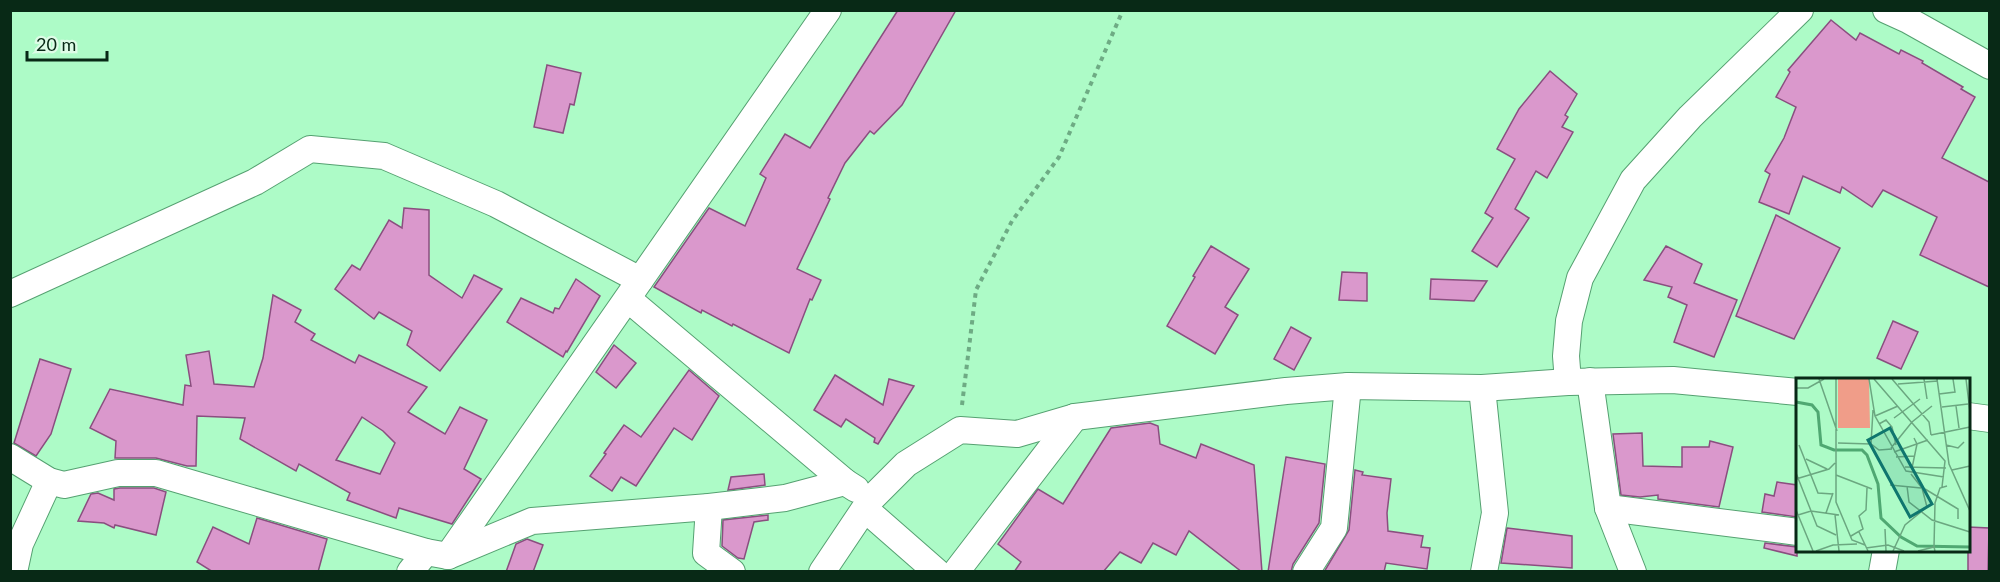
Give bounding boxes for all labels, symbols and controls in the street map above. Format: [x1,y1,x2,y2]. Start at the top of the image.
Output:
scale bar [27,24,106,62]
text: 20 m [36,33,76,55]
inset map [1796,378,1970,552]

